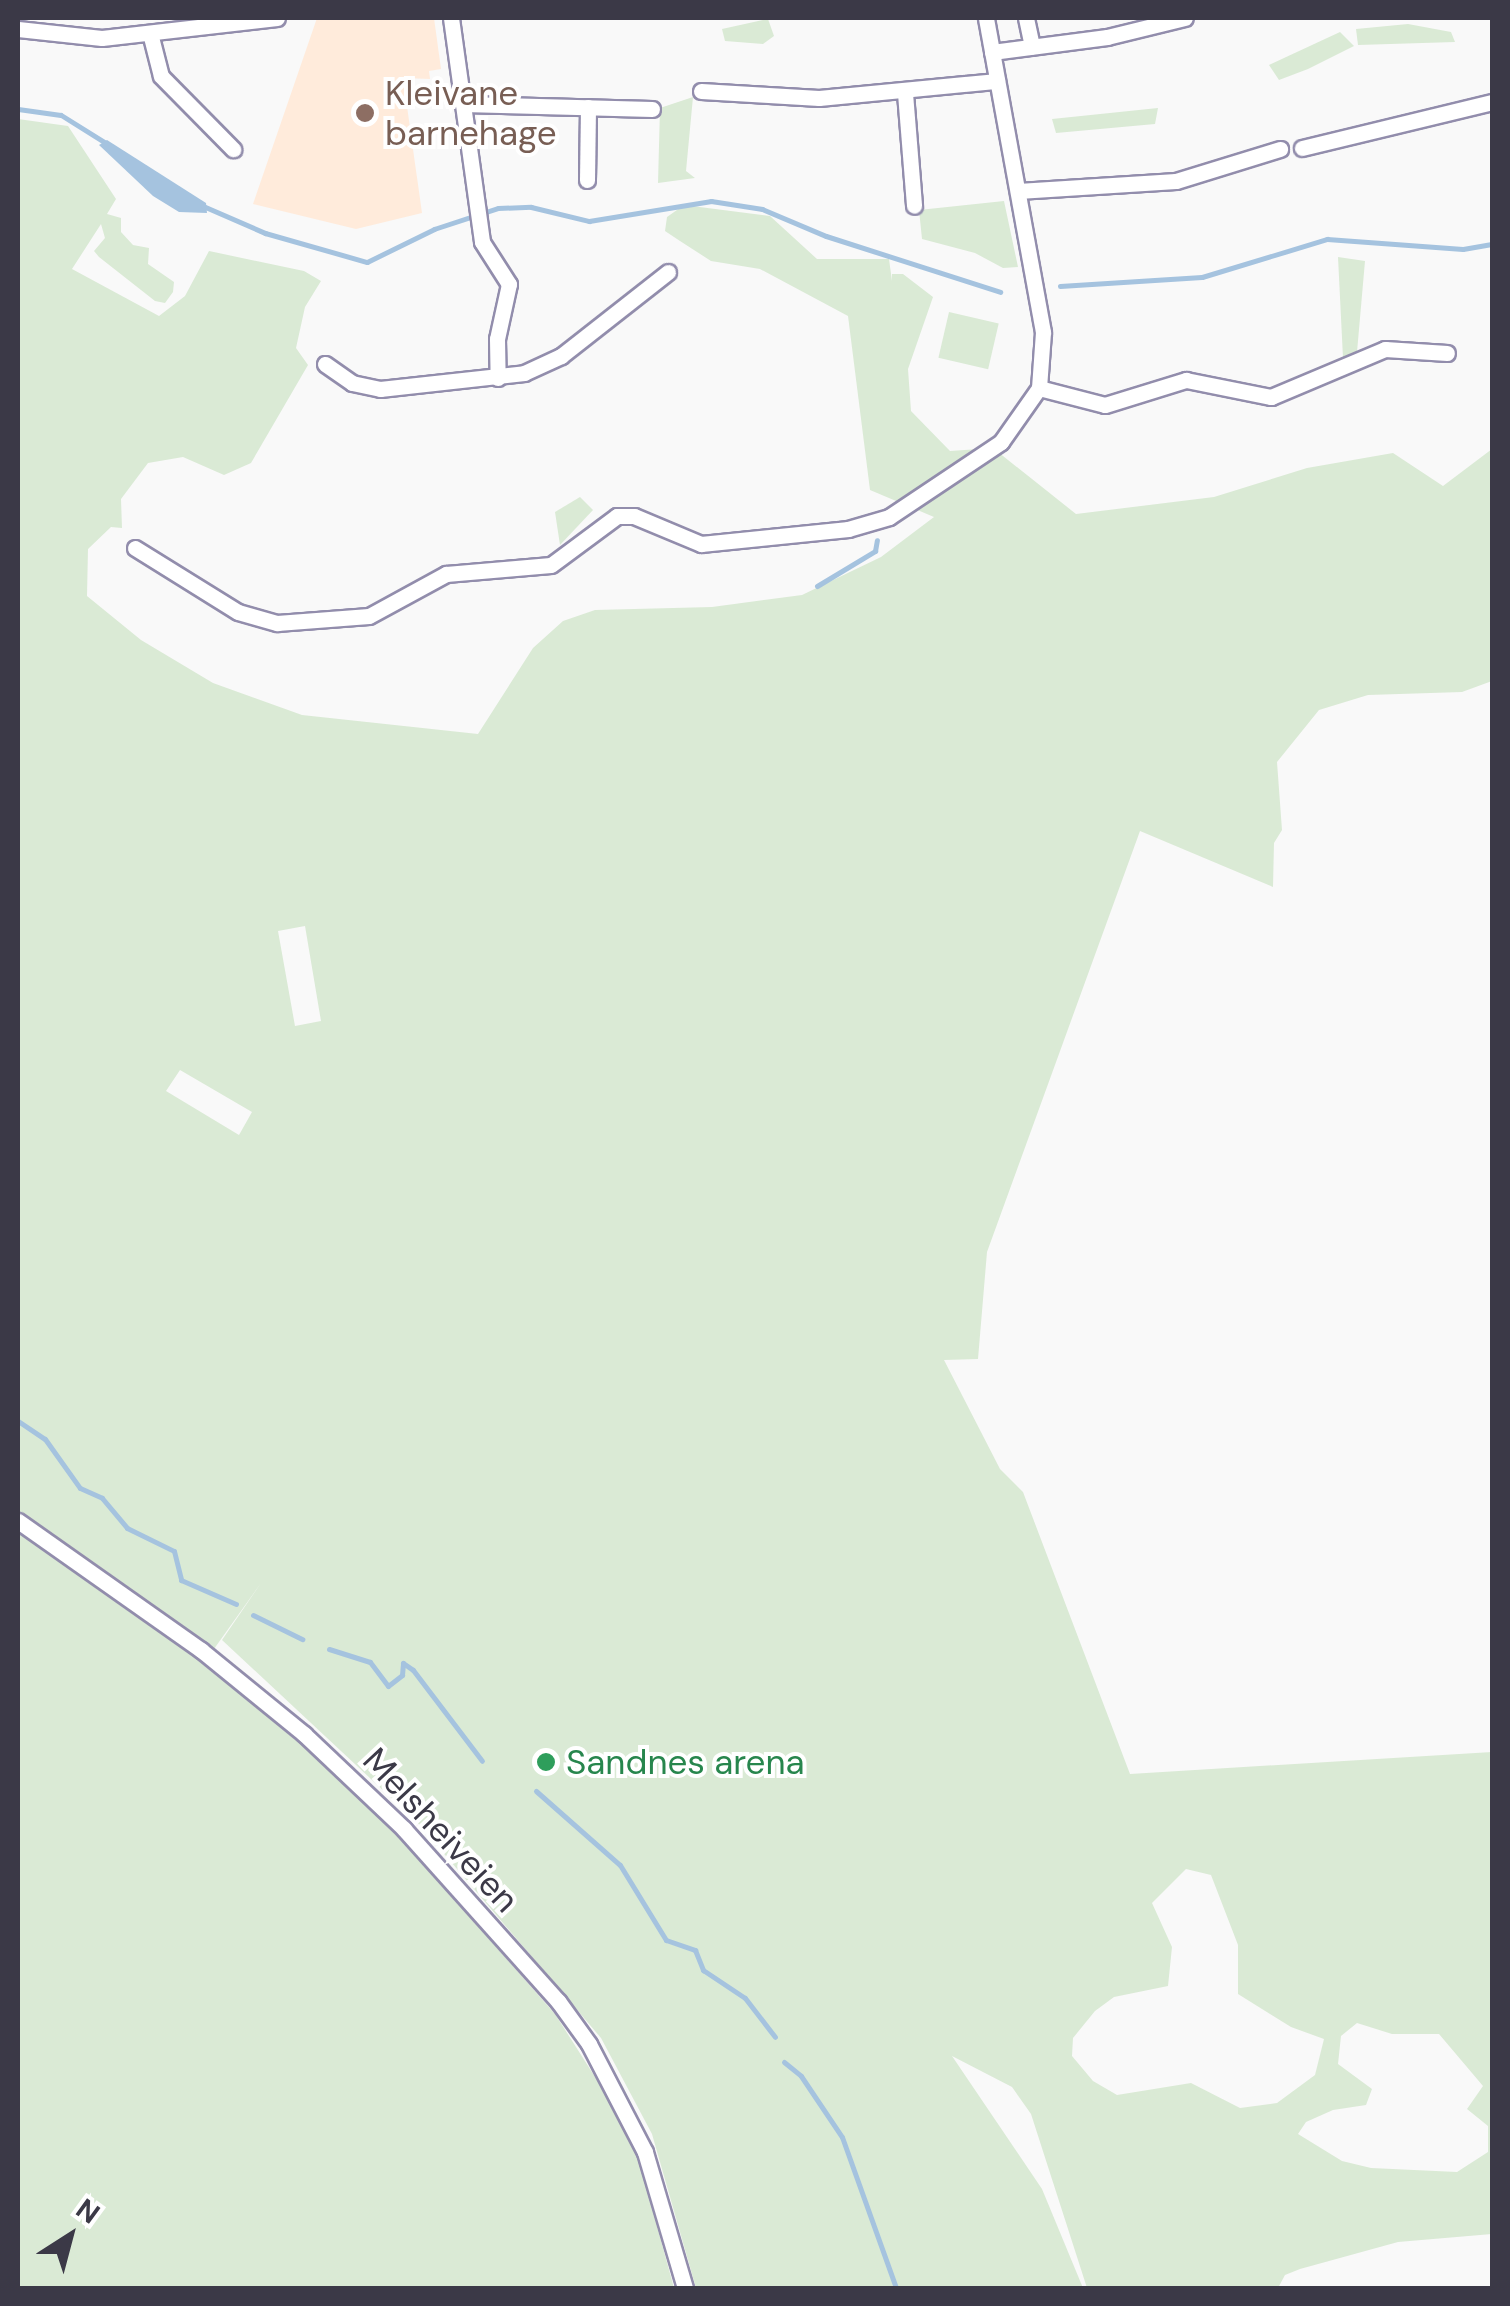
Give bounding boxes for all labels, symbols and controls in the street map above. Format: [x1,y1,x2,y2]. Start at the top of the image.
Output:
place label: Kleivane barnehage [385,72,557,154]
marker: Kleivane barnehage [354,102,376,124]
street label: Melsheiveien [354,1739,528,1921]
place label: Sandnes arena [566,1741,805,1783]
marker: Sandnes arena [535,1751,557,1773]
north arrow [20,2186,120,2286]
text: N [69,2190,107,2232]

